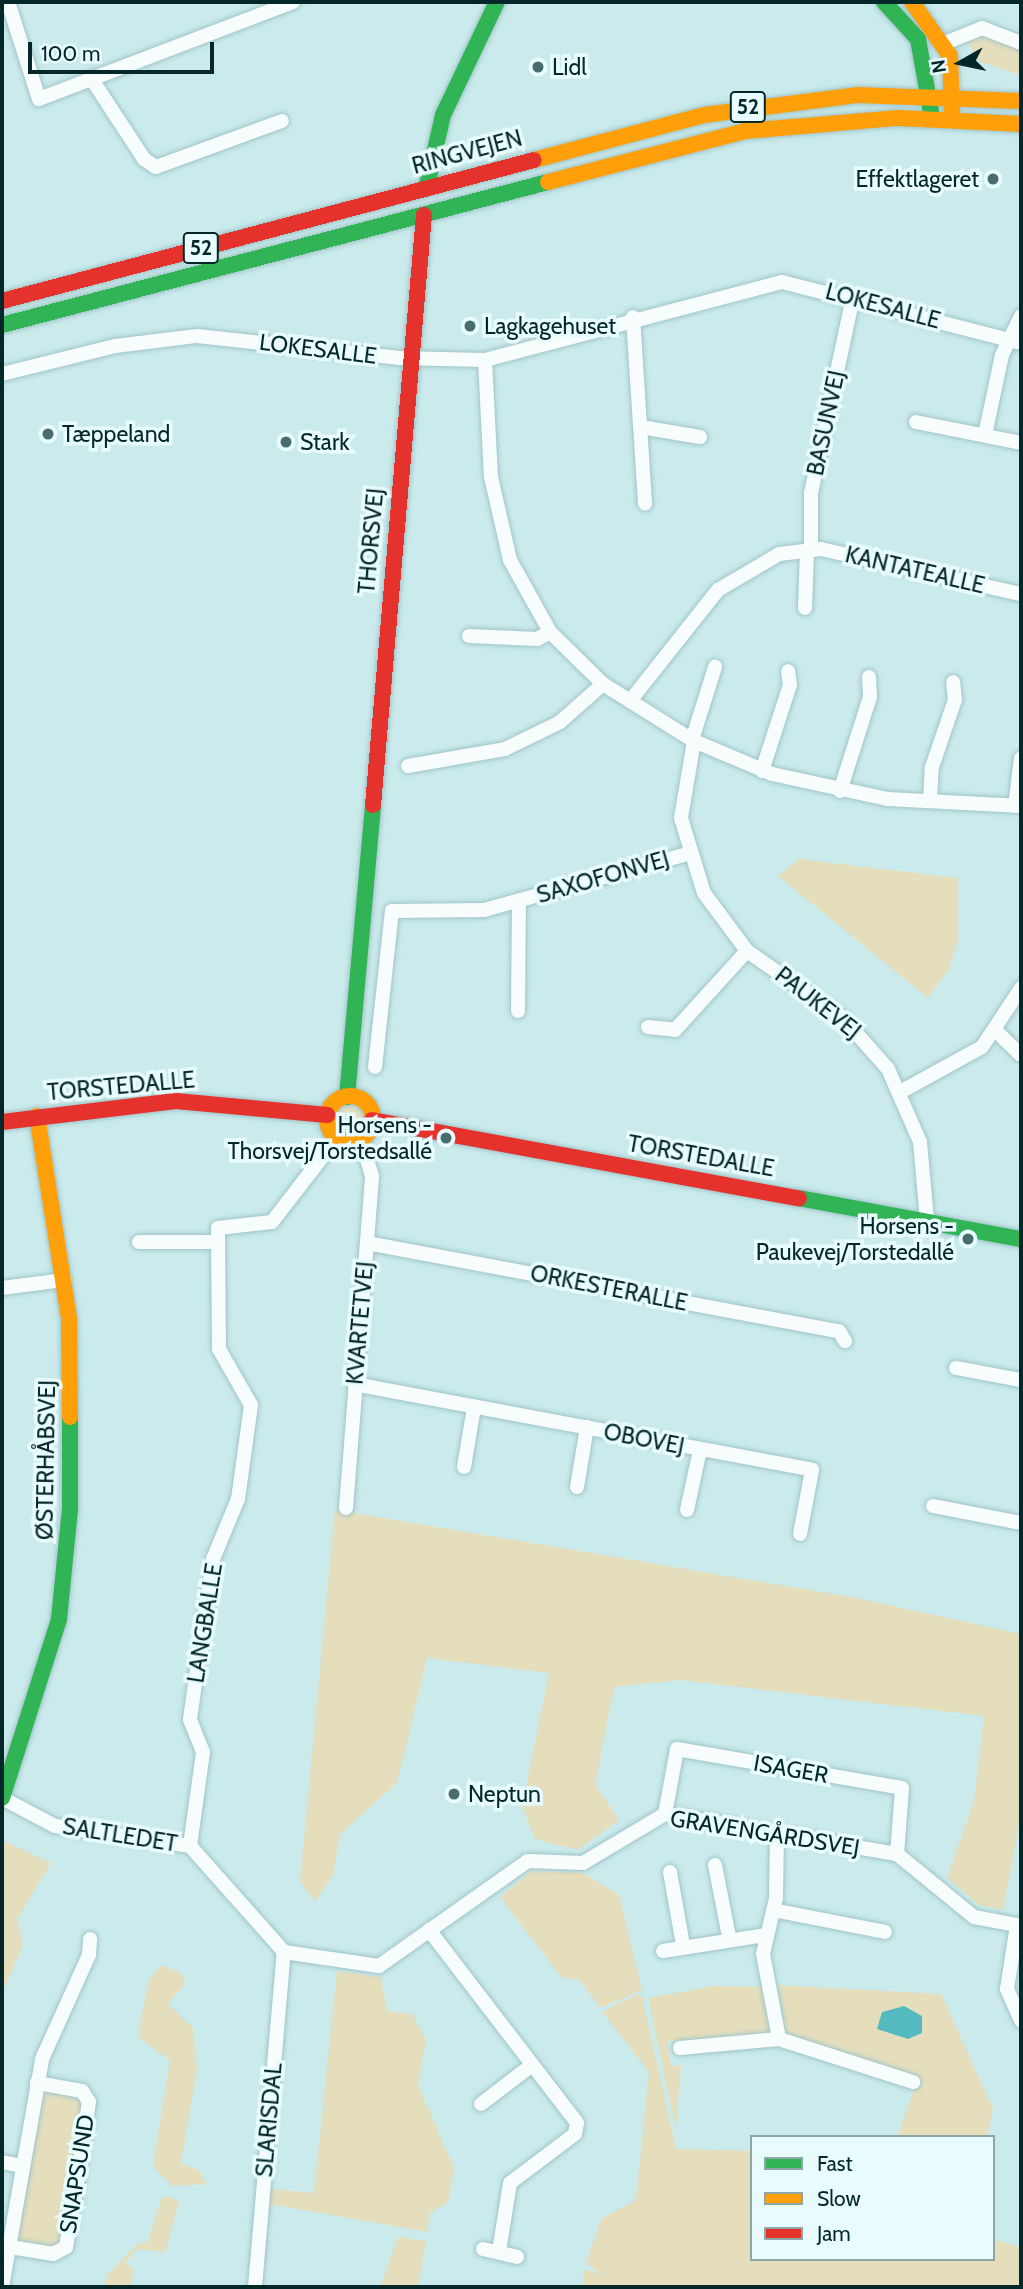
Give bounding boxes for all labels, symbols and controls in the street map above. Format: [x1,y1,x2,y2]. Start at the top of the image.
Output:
scale bar [32,28,217,72]
north arrow [925,28,995,98]
text: 100 m [41,41,100,66]
place label: Lidl [552,53,587,81]
text: N [926,58,951,75]
marker: Lidl [530,59,546,75]
road number: 52 [729,90,767,124]
street label: RINGVEJEN [409,124,525,180]
place label: Effektlageret [856,165,979,193]
marker: Effektlageret [985,171,1001,187]
road number: 52 [182,230,220,266]
street label: LOKESALLE [823,277,943,335]
place label: Lagkagehuset [484,312,616,340]
marker: Lagkagehuset [462,318,478,334]
street label: LOKESALLE [258,328,378,370]
street label: BASUNVEJ [801,368,851,478]
place label: Tæppeland [62,420,170,448]
marker: Tæppeland [40,426,56,442]
place label: Stark [300,428,349,456]
marker: Stark [278,434,294,450]
street label: THORSVEJ [353,487,389,595]
street label: KANTATEALLE [843,541,987,599]
street label: SAXOFONVEJ [533,845,673,909]
street label: PAUKEVEJ [770,961,866,1045]
street label: TORSTEDALLE [46,1066,196,1106]
place label: Horsens - Thorsvej/Torstedsallé [228,1111,432,1165]
marker: Horsens - Thorsvej/Torstedsallé [438,1130,454,1146]
street label: TORSTEDALLE [626,1130,776,1182]
place label: Horsens - Paukevej/Torstedallé [756,1212,954,1266]
marker: Horsens - Paukevej/Torstedallé [960,1231,976,1247]
street label: ORKESTERALLE [528,1259,690,1317]
street label: KVARTETVEJ [341,1260,379,1386]
street label: ØSTERHÅBSVEJ [31,1380,61,1540]
street label: OBOVEJ [601,1418,687,1460]
street label: LANGBALLE [182,1561,228,1685]
street label: ISAGER [752,1749,830,1789]
place label: Neptun [468,1780,541,1808]
marker: Neptun [446,1786,462,1802]
street label: GRAVENGÅRDSVEJ [668,1804,862,1862]
street label: SALTLEDET [61,1812,179,1858]
street label: SLARISDAL [250,2062,288,2178]
street label: SNAPSUND [54,2113,100,2235]
legend [750,2135,995,2261]
text: Fast [817,2151,853,2176]
text: Slow [817,2186,861,2211]
text: Jam [817,2221,851,2246]

